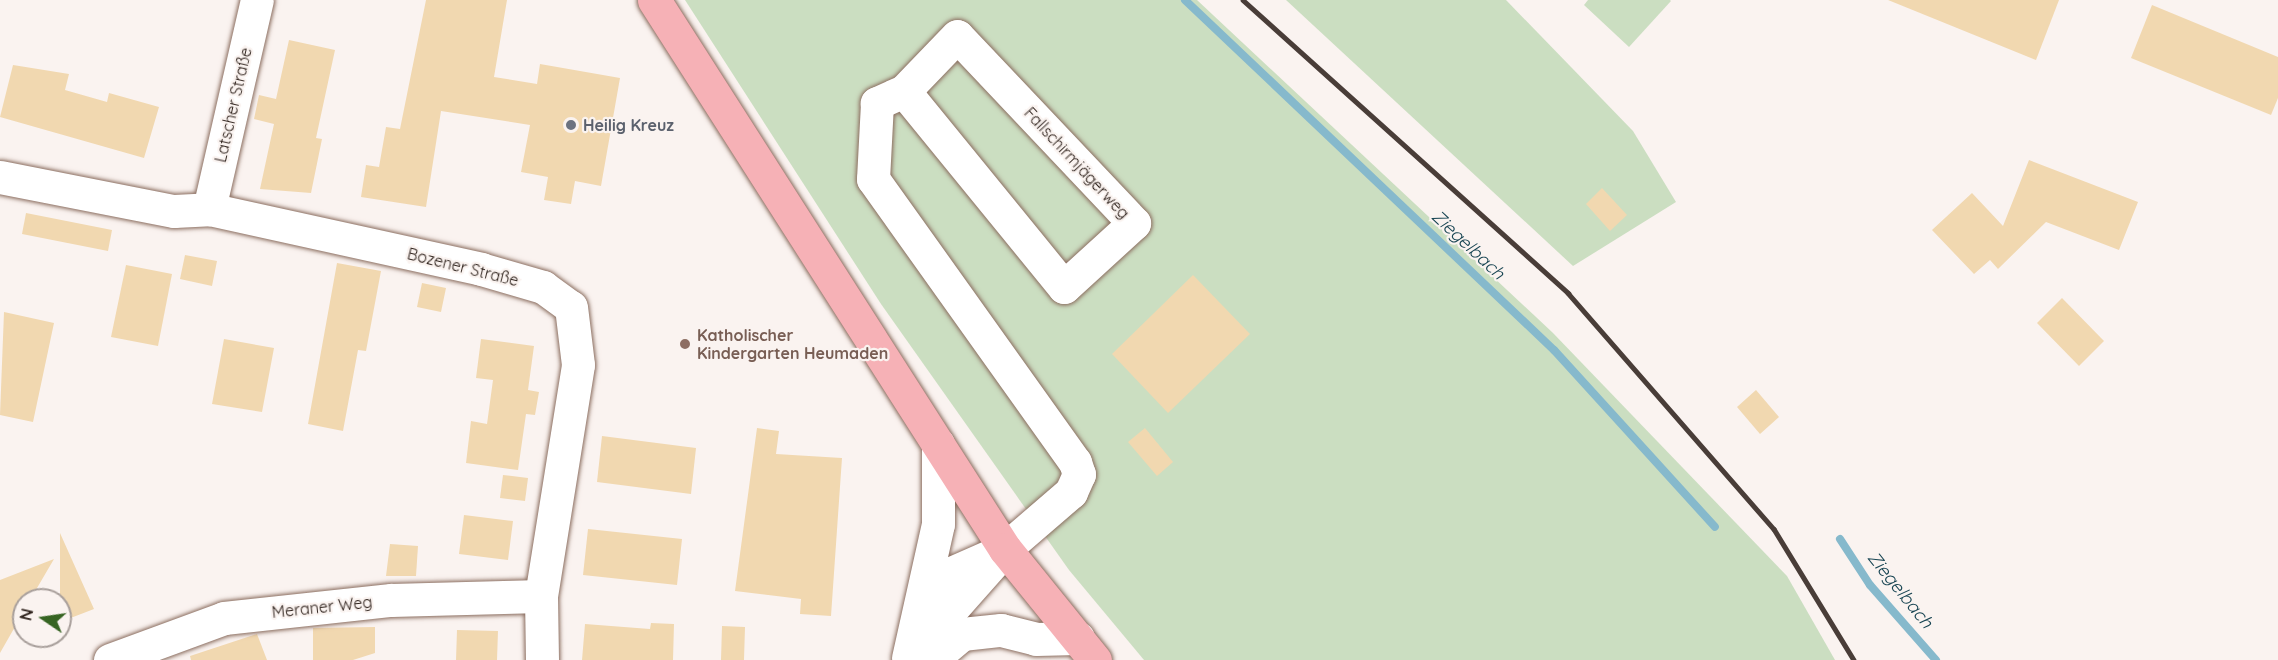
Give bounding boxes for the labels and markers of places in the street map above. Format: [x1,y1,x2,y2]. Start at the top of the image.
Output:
place label: Heilig Kreuz [583,115,674,135]
marker: Heilig Kreuz [564,118,578,132]
place label: Katholischer Kindergarten Heumaden [697,325,888,363]
marker: Katholischer Kindergarten Heumaden [678,337,692,351]

